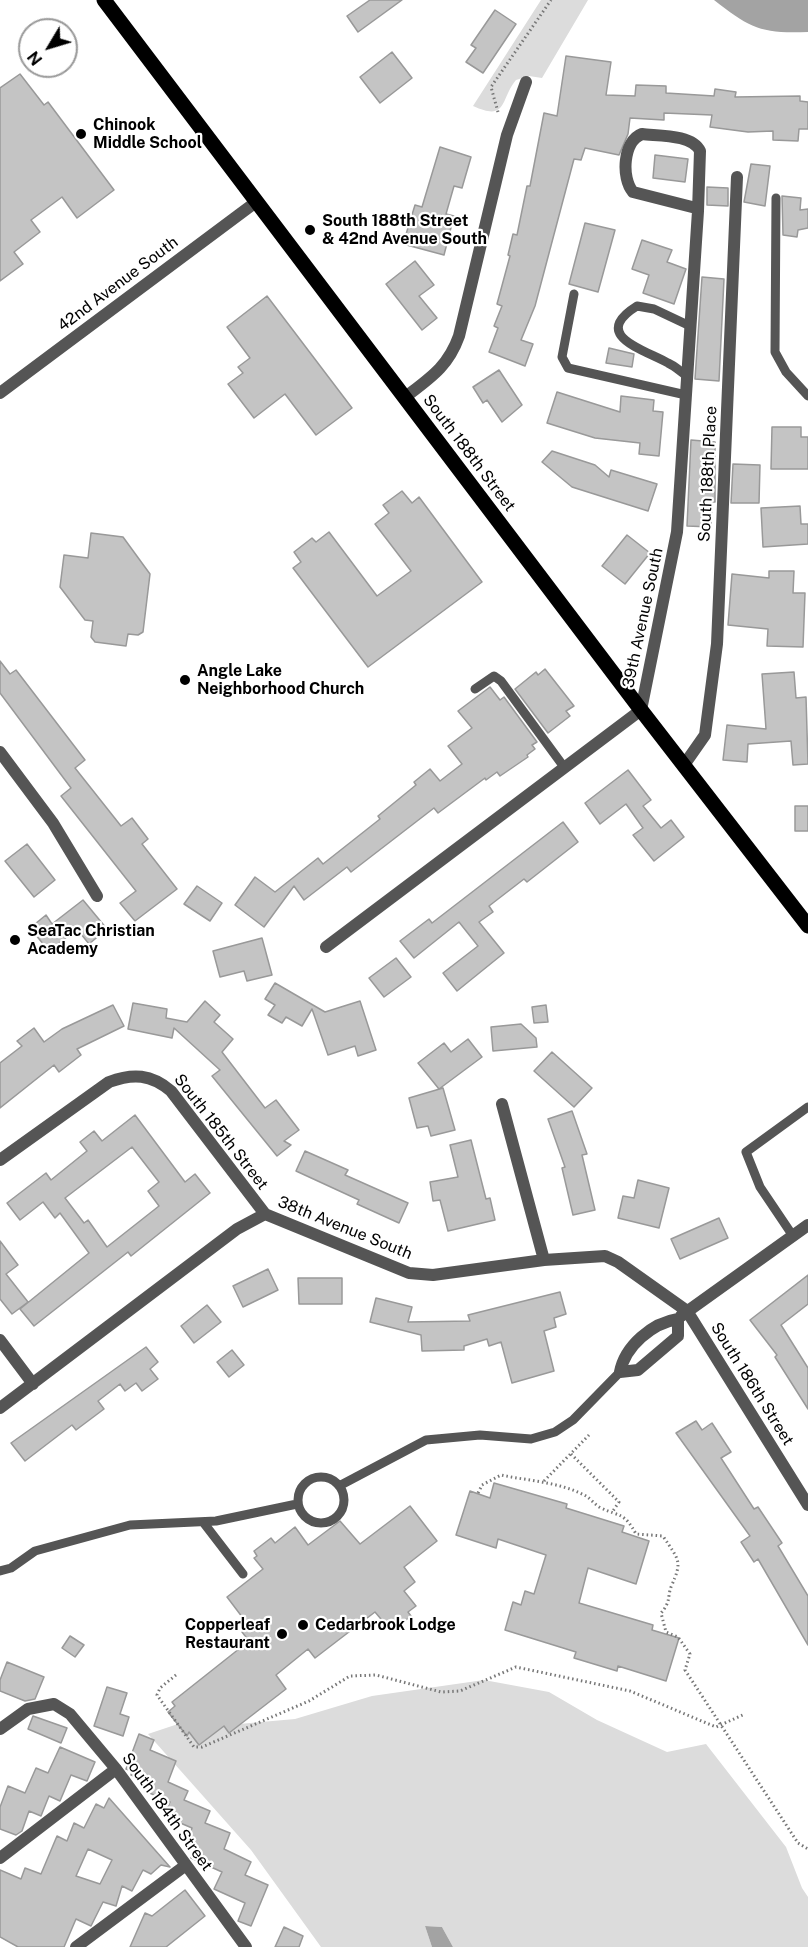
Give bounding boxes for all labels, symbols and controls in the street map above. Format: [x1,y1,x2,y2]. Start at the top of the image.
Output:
north arrow [18,18,78,78]
text: N [24,47,46,69]
place label: Chinook Middle School [93,115,202,153]
marker: Chinook Middle School [74,127,88,141]
place label: South 188th Street & 42nd Avenue South [322,211,487,249]
marker: South 188th Street & 42nd Avenue South [303,223,317,237]
street label: 42nd Avenue South [54,233,182,335]
street label: South 188th Street [419,391,519,515]
street label: South 188th Place [695,405,721,543]
street label: 39th Avenue South [619,546,667,690]
place label: Angle Lake Neighborhood Church [197,661,364,699]
marker: Angle Lake Neighborhood Church [178,673,192,687]
place label: SeaTac Christian Academy [27,921,155,959]
marker: SeaTac Christian Academy [8,933,22,947]
street label: South 185th Street [170,1070,272,1194]
street label: 38th Avenue South [275,1192,415,1264]
street label: South 186th Street [706,1319,798,1449]
place label: Copperleaf Restaurant [185,1615,270,1653]
place label: Cedarbrook Lodge [315,1615,456,1635]
marker: Cedarbrook Lodge [296,1618,310,1632]
marker: Copperleaf Restaurant [275,1627,289,1641]
street label: South 184th Street [118,1749,216,1875]

